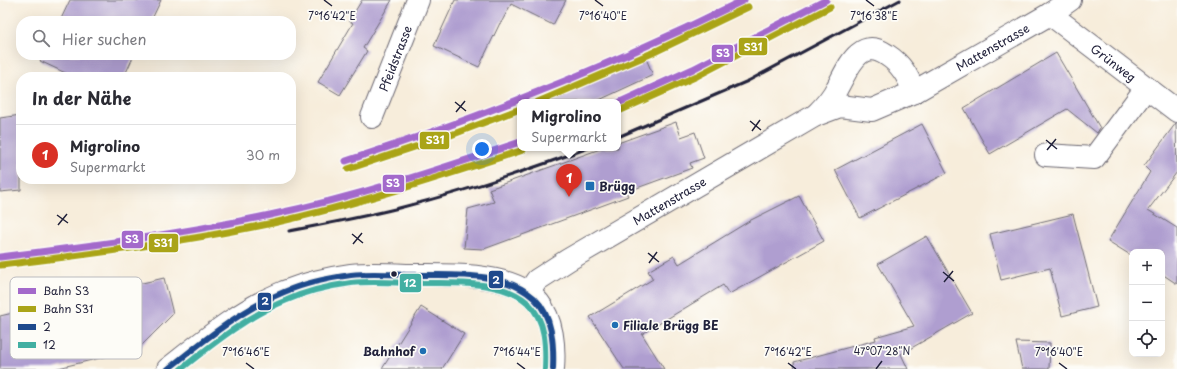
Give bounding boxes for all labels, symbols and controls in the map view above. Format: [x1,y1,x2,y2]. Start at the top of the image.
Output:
text: 7°16'42"E [308,8,356,23]
text: 7°16'40"E [579,8,627,23]
text: 7°16'38"E [850,8,898,23]
search box [16,16,296,60]
street label: Mattenstrasse [952,19,1033,75]
street label: Pfeidstrasse [374,23,416,94]
icon: search [30,27,52,49]
text: Hier suchen [62,27,147,50]
line badge: S31 [738,37,768,56]
text: S31 [744,38,763,55]
street label: Grünweg [1087,39,1140,86]
line badge: S3 [711,44,734,63]
text: S3 [716,44,730,61]
text: In der Nähe [32,85,131,111]
popup [517,99,621,151]
text: Migrolino [531,104,601,127]
text: Supermarkt [531,127,607,146]
line badge: S31 [419,131,450,150]
text: S31 [426,131,445,148]
text: Migrolino [70,134,140,157]
your location [472,139,492,159]
text: 1 [42,145,48,164]
text: 30 m [246,145,280,164]
text: Supermarkt [70,157,145,176]
pin: 1 [556,164,582,197]
street label: Mattenstrasse [629,172,709,229]
line badge: S3 [382,174,405,193]
text: S3 [386,174,400,191]
place label: Brügg [599,177,635,195]
marker: Brügg [584,180,596,192]
line badge: S3 [121,230,144,249]
text: S3 [125,230,139,247]
line badge: S31 [148,233,179,253]
text: S31 [154,234,173,251]
map controls [1129,249,1165,357]
button: + [1129,249,1165,285]
unlabelled marker [389,269,399,279]
line badge: 2 [488,270,504,289]
text: 2 [492,271,500,288]
line badge: 12 [399,273,422,293]
text: 12 [404,274,417,291]
legend [10,277,142,359]
text: Bahn S3 [43,282,89,299]
button: − [1129,285,1165,321]
line badge: 2 [257,292,272,311]
text: 2 [261,292,269,309]
text: Bahn S31 [43,300,93,317]
place label: Filiale Brügg BE [623,316,719,334]
text: 2 [43,318,51,335]
marker: Filiale Brügg BE [610,320,620,330]
button: locate [1129,321,1165,357]
text: 12 [43,336,56,353]
place label: Bahnhof [363,342,417,360]
text: 47°07'28"N [854,343,911,358]
text: 7°16'46"E [222,344,270,359]
text: 7°16'44"E [493,344,541,359]
text: 7°16'42"E [764,344,812,359]
text: 7°16'40"E [1035,344,1083,359]
marker: Bahnhof [418,346,428,356]

